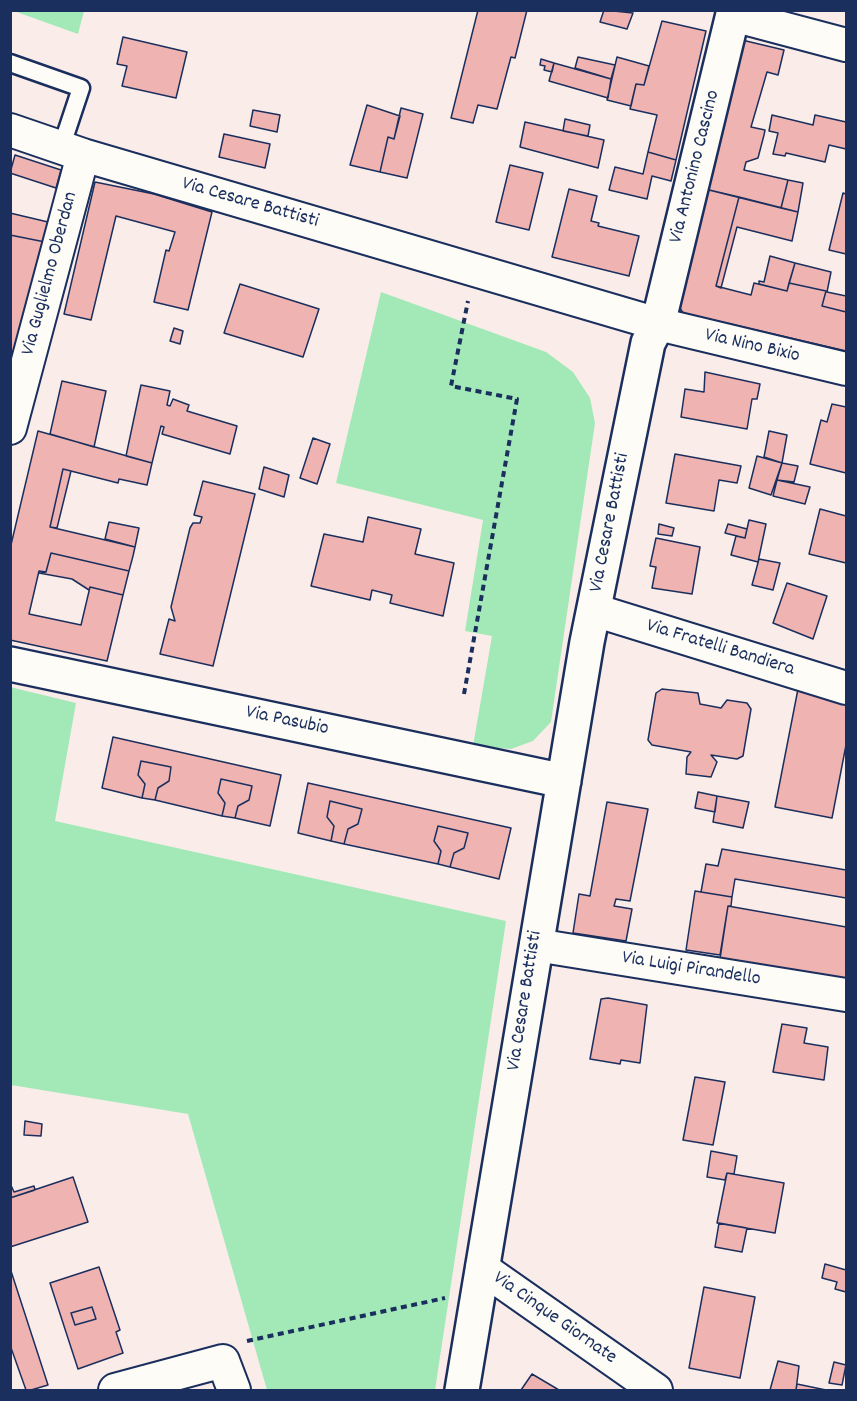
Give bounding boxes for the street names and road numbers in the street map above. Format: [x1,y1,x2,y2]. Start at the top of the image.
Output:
street label: Via Antonino Cascino [665,88,727,246]
street label: Via Cesare Battisti [179,173,321,235]
street label: Via Guglielmo Oberdan [18,190,84,358]
street label: Via Nino Bixio [702,324,802,370]
street label: Via Cesare Battisti [586,451,636,595]
street label: Via Fratelli Bandiera [643,615,797,683]
street label: Via Pasubio [243,702,331,742]
street label: Via Cesare Battisti [503,929,549,1073]
street label: Via Luigi Pirandello [620,947,762,993]
street label: Via Cinque Giornate [487,1267,621,1371]

